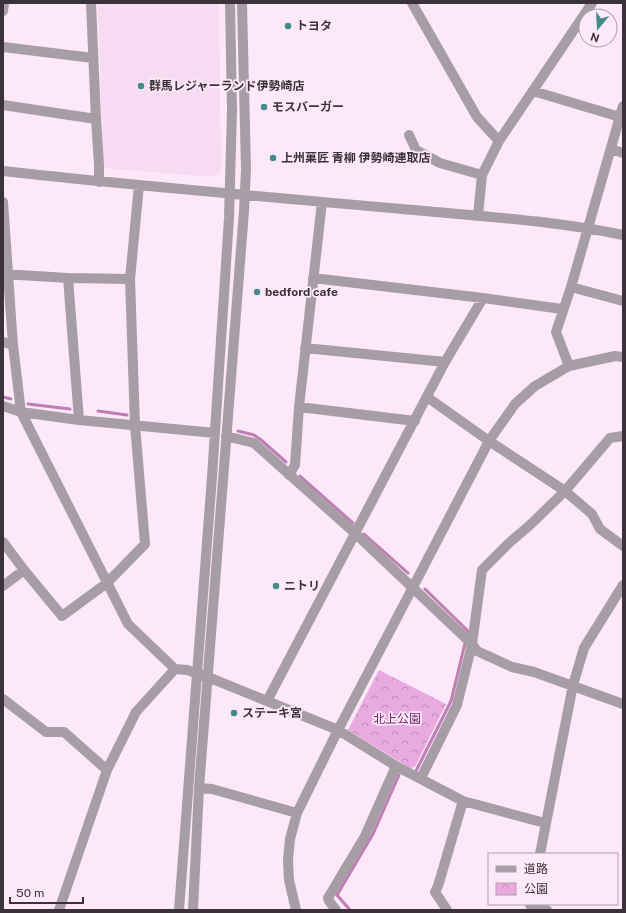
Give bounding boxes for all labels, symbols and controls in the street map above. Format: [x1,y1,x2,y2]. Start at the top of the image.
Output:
north arrow [578,8,618,48]
place label: トヨタ [296,19,332,33]
marker: トヨタ [283,21,293,31]
text: N [589,30,601,45]
place label: 群馬レジャーランド伊勢崎店 [149,79,304,93]
marker: 群馬レジャーランド伊勢崎店 [136,81,146,91]
place label: モスバーガー [272,100,344,114]
marker: モスバーガー [259,102,269,112]
place label: 上州菓匠 青柳 伊勢崎連取店 [281,151,430,165]
marker: 上州菓匠 青柳 伊勢崎連取店 [268,153,278,163]
place label: bedford cafe [265,285,338,299]
marker: bedford cafe [252,287,262,297]
place label: ニトリ [284,579,320,593]
marker: ニトリ [271,581,281,591]
place label: ステーキ宮 [242,706,302,720]
marker: ステーキ宮 [229,708,239,718]
park label: 北上公園 [373,712,421,726]
legend [488,853,618,905]
text: 道路 [524,862,548,876]
scale bar [10,879,83,905]
text: 公園 [524,882,548,896]
text: 50 m [16,886,44,900]

